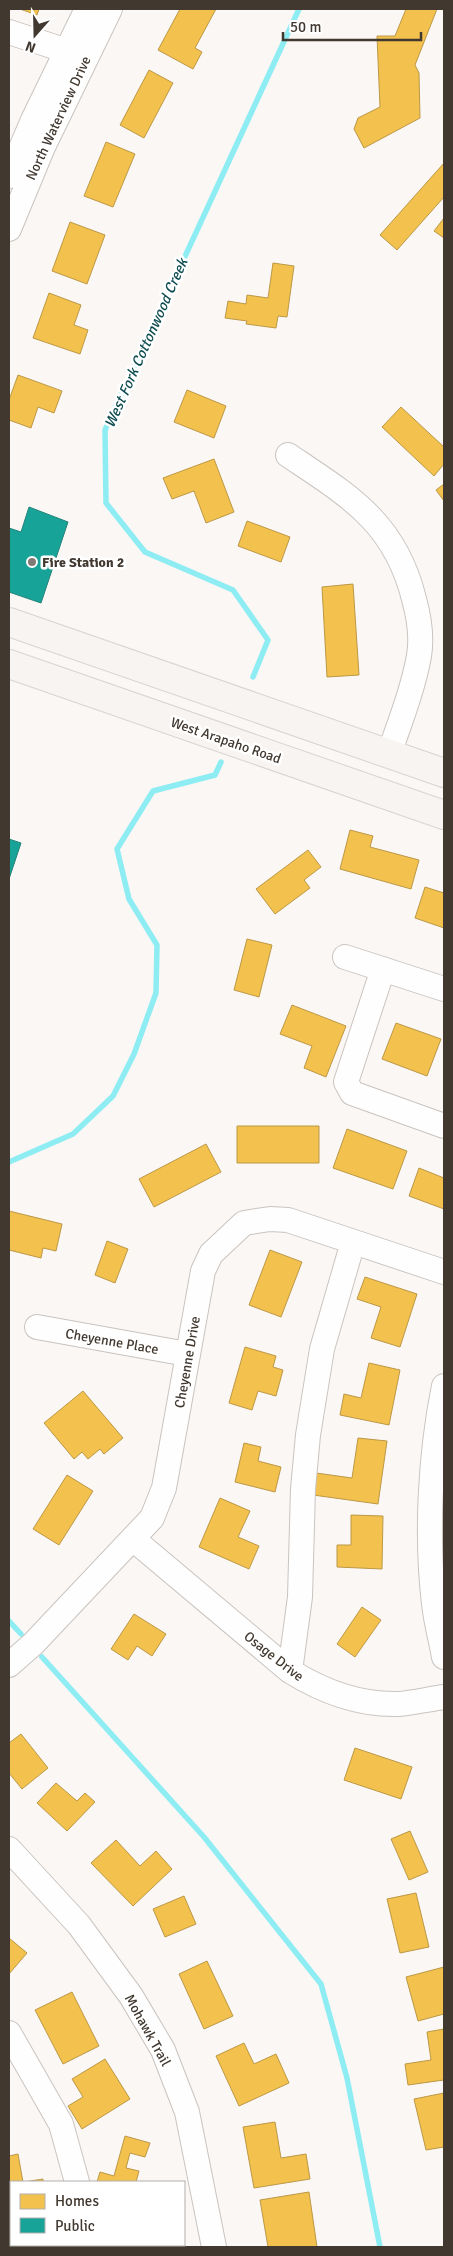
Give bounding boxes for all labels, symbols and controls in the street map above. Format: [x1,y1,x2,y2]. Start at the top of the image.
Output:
north arrow [10,10,60,60]
scale bar [283,10,420,42]
text: 50 m [290,18,321,36]
text: N [23,37,38,56]
street label: North Waterview Drive [22,54,95,183]
water label: West Fork Cottonwood Creek [100,254,192,430]
place label: Fire Station 2 [42,554,124,571]
marker: Fire Station 2 [26,556,38,568]
street label: West Arapaho Road [168,714,283,767]
street label: Cheyenne Drive [171,1315,204,1409]
street label: Cheyenne Place [64,1325,160,1358]
street label: Osage Drive [240,1628,307,1685]
street label: Mohawk Trail [121,1991,174,2069]
legend [10,2181,185,2246]
text: Homes [55,2192,99,2210]
text: Public [55,2217,95,2235]

